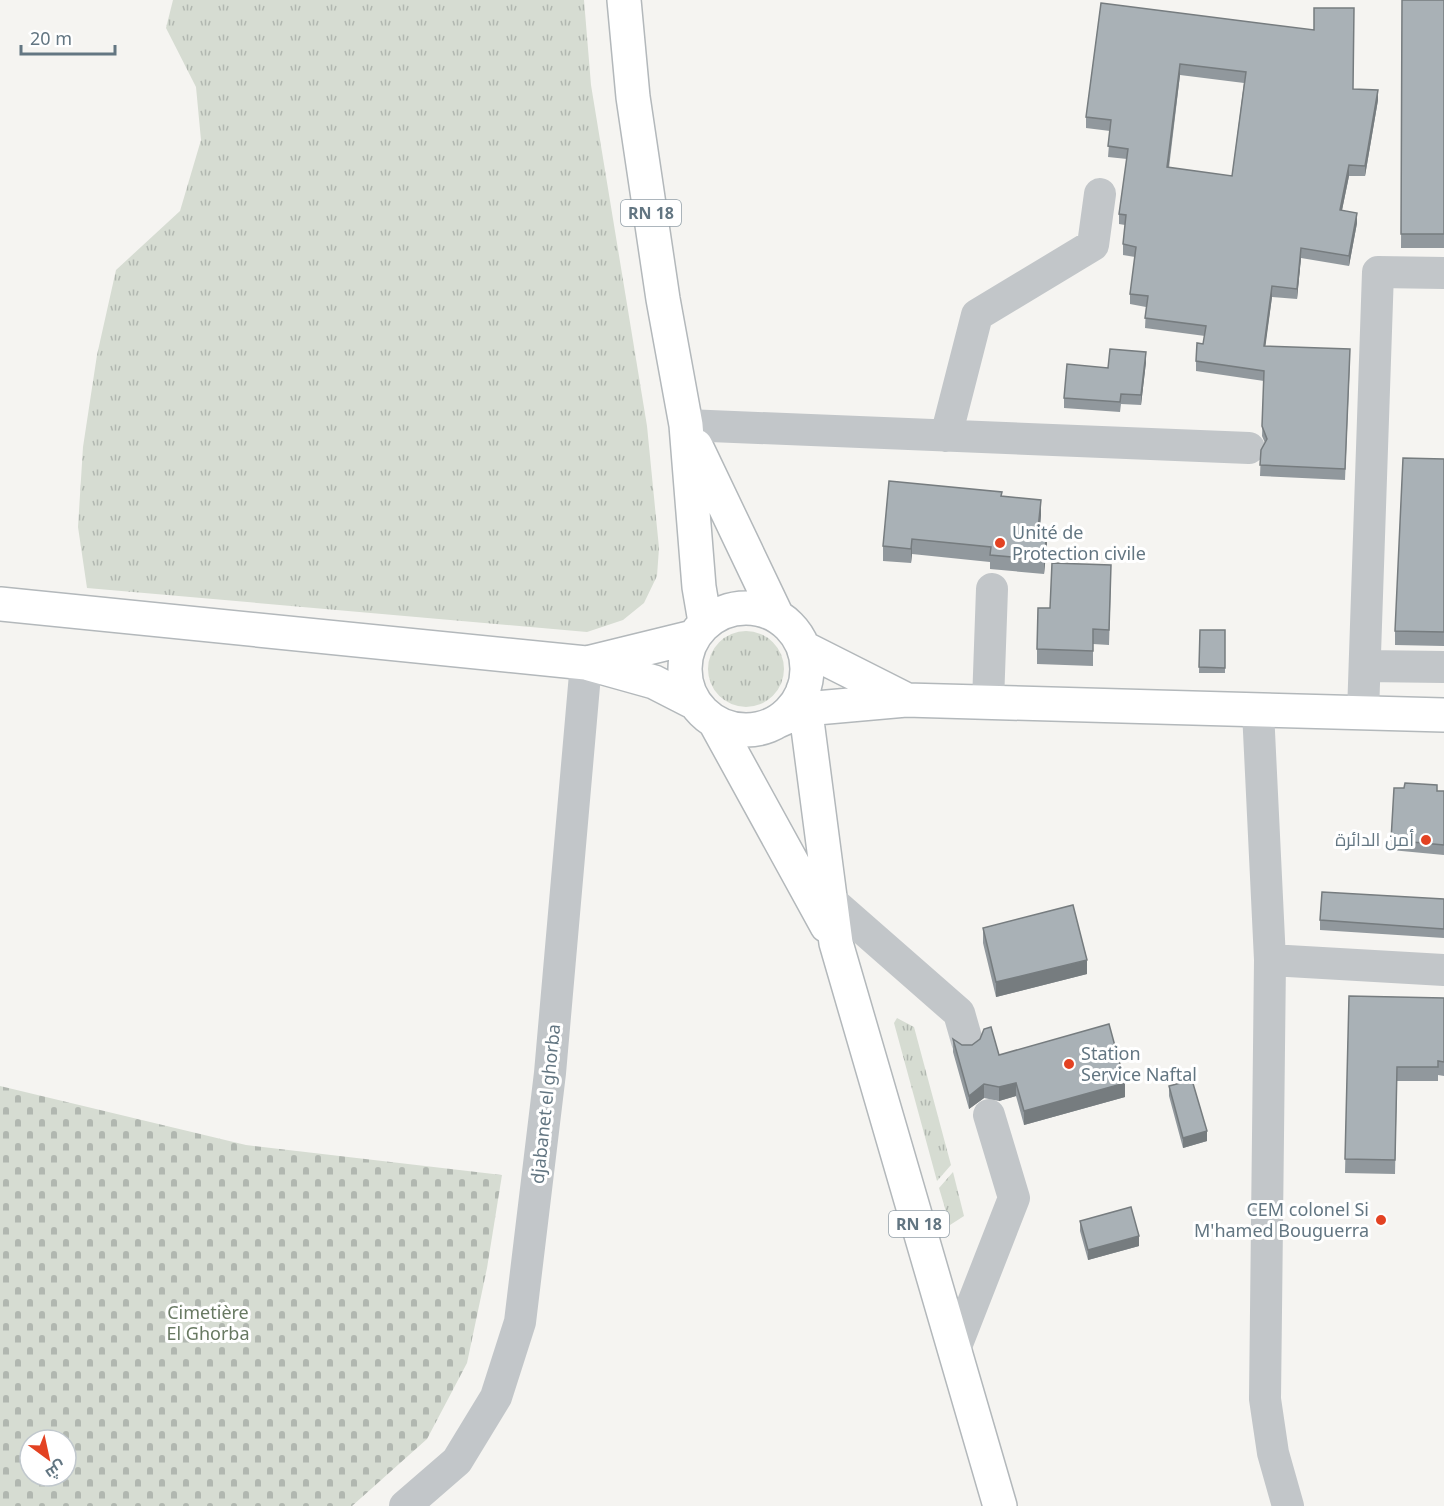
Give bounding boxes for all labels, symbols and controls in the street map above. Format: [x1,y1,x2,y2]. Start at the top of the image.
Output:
scale bar [21,18,116,56]
text: 20 m [30,26,72,50]
road number: RN 18 [621,200,681,226]
place label: Unité de Protection civile [1012,520,1146,565]
marker: Unité de Protection civile [993,536,1007,550]
place label: أمن الدائرة [1335,827,1414,851]
marker: أمن الدائرة [1419,833,1433,847]
street label: djabanet el ghorba [525,1023,565,1185]
place label: Station Service Naftal [1081,1041,1197,1086]
marker: Station Service Naftal [1062,1057,1076,1071]
place label: CEM colonel Si M'hamed Bouguerra [1194,1197,1369,1242]
road number: RN 18 [889,1211,949,1237]
marker: CEM colonel Si M'hamed Bouguerra [1374,1213,1388,1227]
park label: Cimetière El Ghorba [166,1300,250,1345]
north arrow [18,1428,78,1488]
text: ش [42,1456,71,1485]

